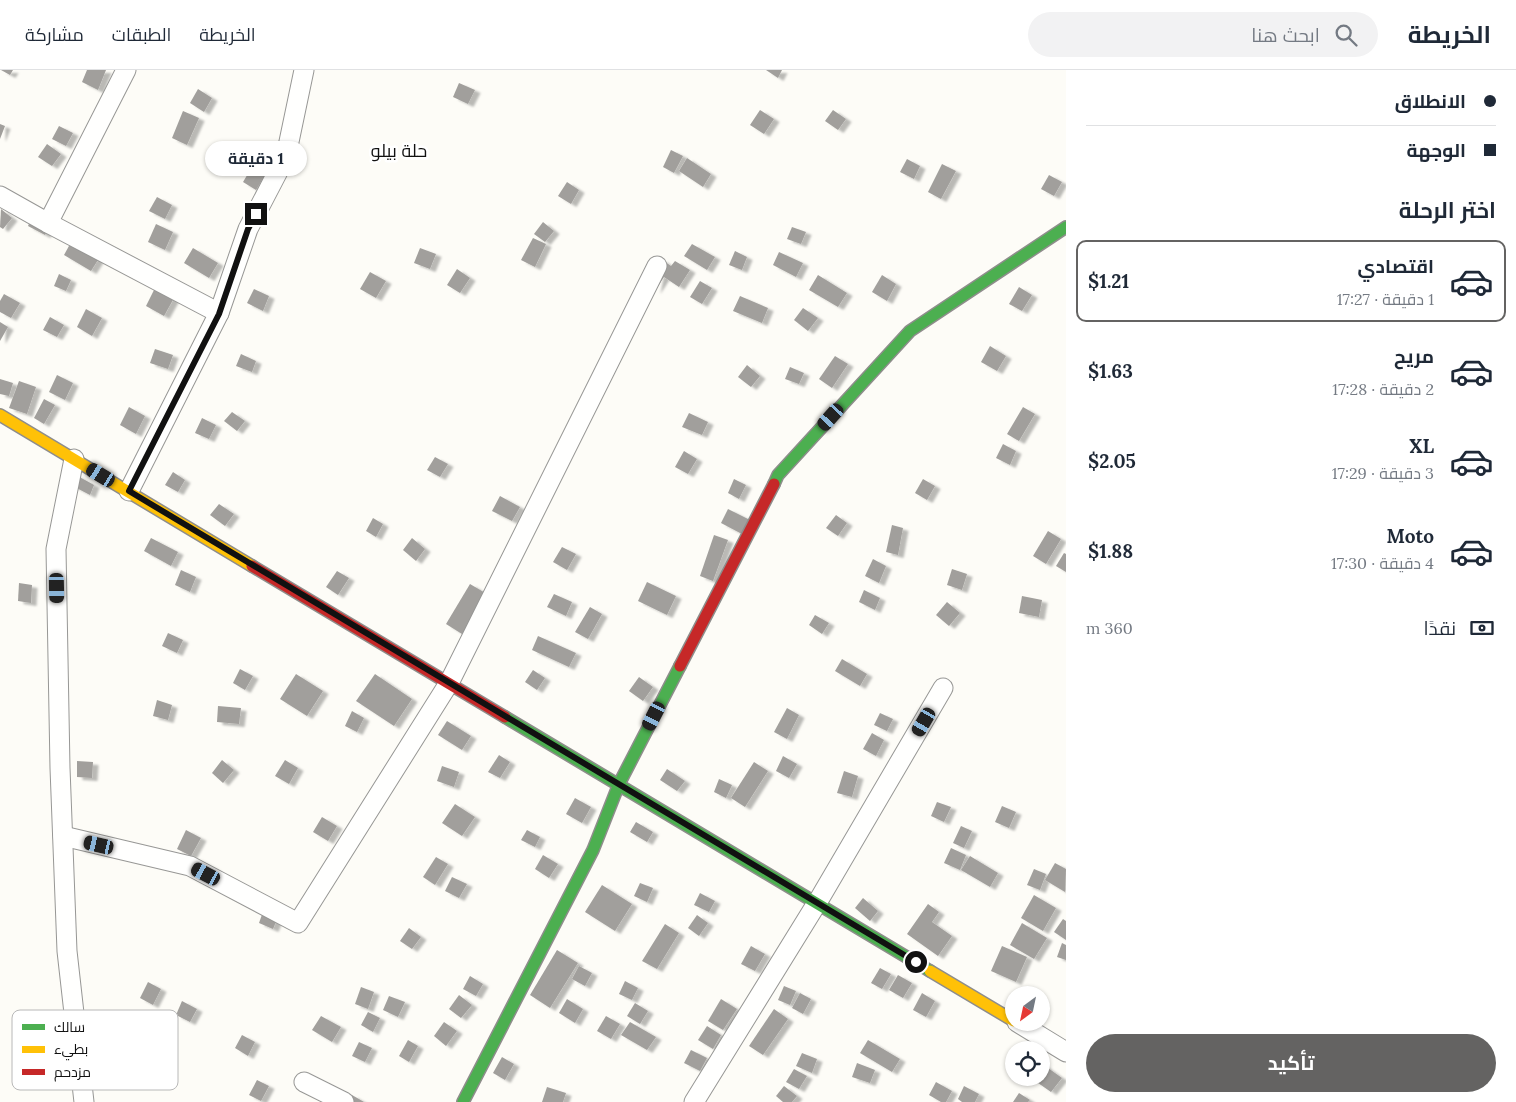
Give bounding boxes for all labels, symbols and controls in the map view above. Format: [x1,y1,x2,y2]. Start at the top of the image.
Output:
search box [1028,12,1378,57]
text: الخريطة [1408,19,1491,50]
icon: search [1332,21,1360,49]
text: مشاركة [25,23,84,46]
text: الطبقات [112,23,171,46]
text: الخريطة [199,23,256,46]
text: ابحث هنا [1251,23,1320,47]
text: الانطلاق [1395,89,1466,113]
text: الوجهة [1406,138,1466,162]
district label: حلة بيلو [371,139,427,162]
callout: 1 دقيقة [205,142,307,176]
text: 1 دقيقة [228,148,284,168]
text: اختر الرحلة [1399,196,1496,224]
route end [245,203,267,225]
text: اقتصادي [1358,254,1434,278]
icon: car [1449,259,1494,304]
text: $1.21 [1088,269,1129,293]
text: 1 دقيقة · 17:27 [1337,289,1434,309]
text: مريح [1394,344,1434,368]
icon: car [1449,349,1494,394]
text: $1.63 [1088,359,1133,383]
text: 2 دقيقة · 17:28 [1332,379,1434,399]
car [815,401,846,433]
text: XL [1409,434,1434,458]
icon: car [1449,439,1494,484]
text: $2.05 [1088,449,1136,473]
car [84,461,117,489]
text: 3 دقيقة · 17:29 [1332,463,1434,483]
text: Moto [1387,524,1434,548]
icon: car [1449,529,1494,574]
text: $1.88 [1088,539,1133,563]
text: 4 دقيقة · 17:30 [1331,553,1434,573]
car [49,573,64,603]
icon: cash [1468,614,1496,642]
text: نقدًا [1424,616,1456,640]
text: 360 m [1086,618,1133,638]
car [640,699,667,733]
car [910,705,937,739]
car [82,834,115,856]
car [189,860,222,888]
route start [905,951,927,973]
north arrow [1005,986,1050,1031]
map controls [1005,986,1050,1086]
legend [12,1010,178,1090]
text: سالك [54,1018,85,1036]
button: تأكيد [1086,1034,1496,1092]
text: بطيء [54,1040,88,1061]
button: locate [1005,1041,1050,1086]
text: مزدحم [54,1063,91,1082]

